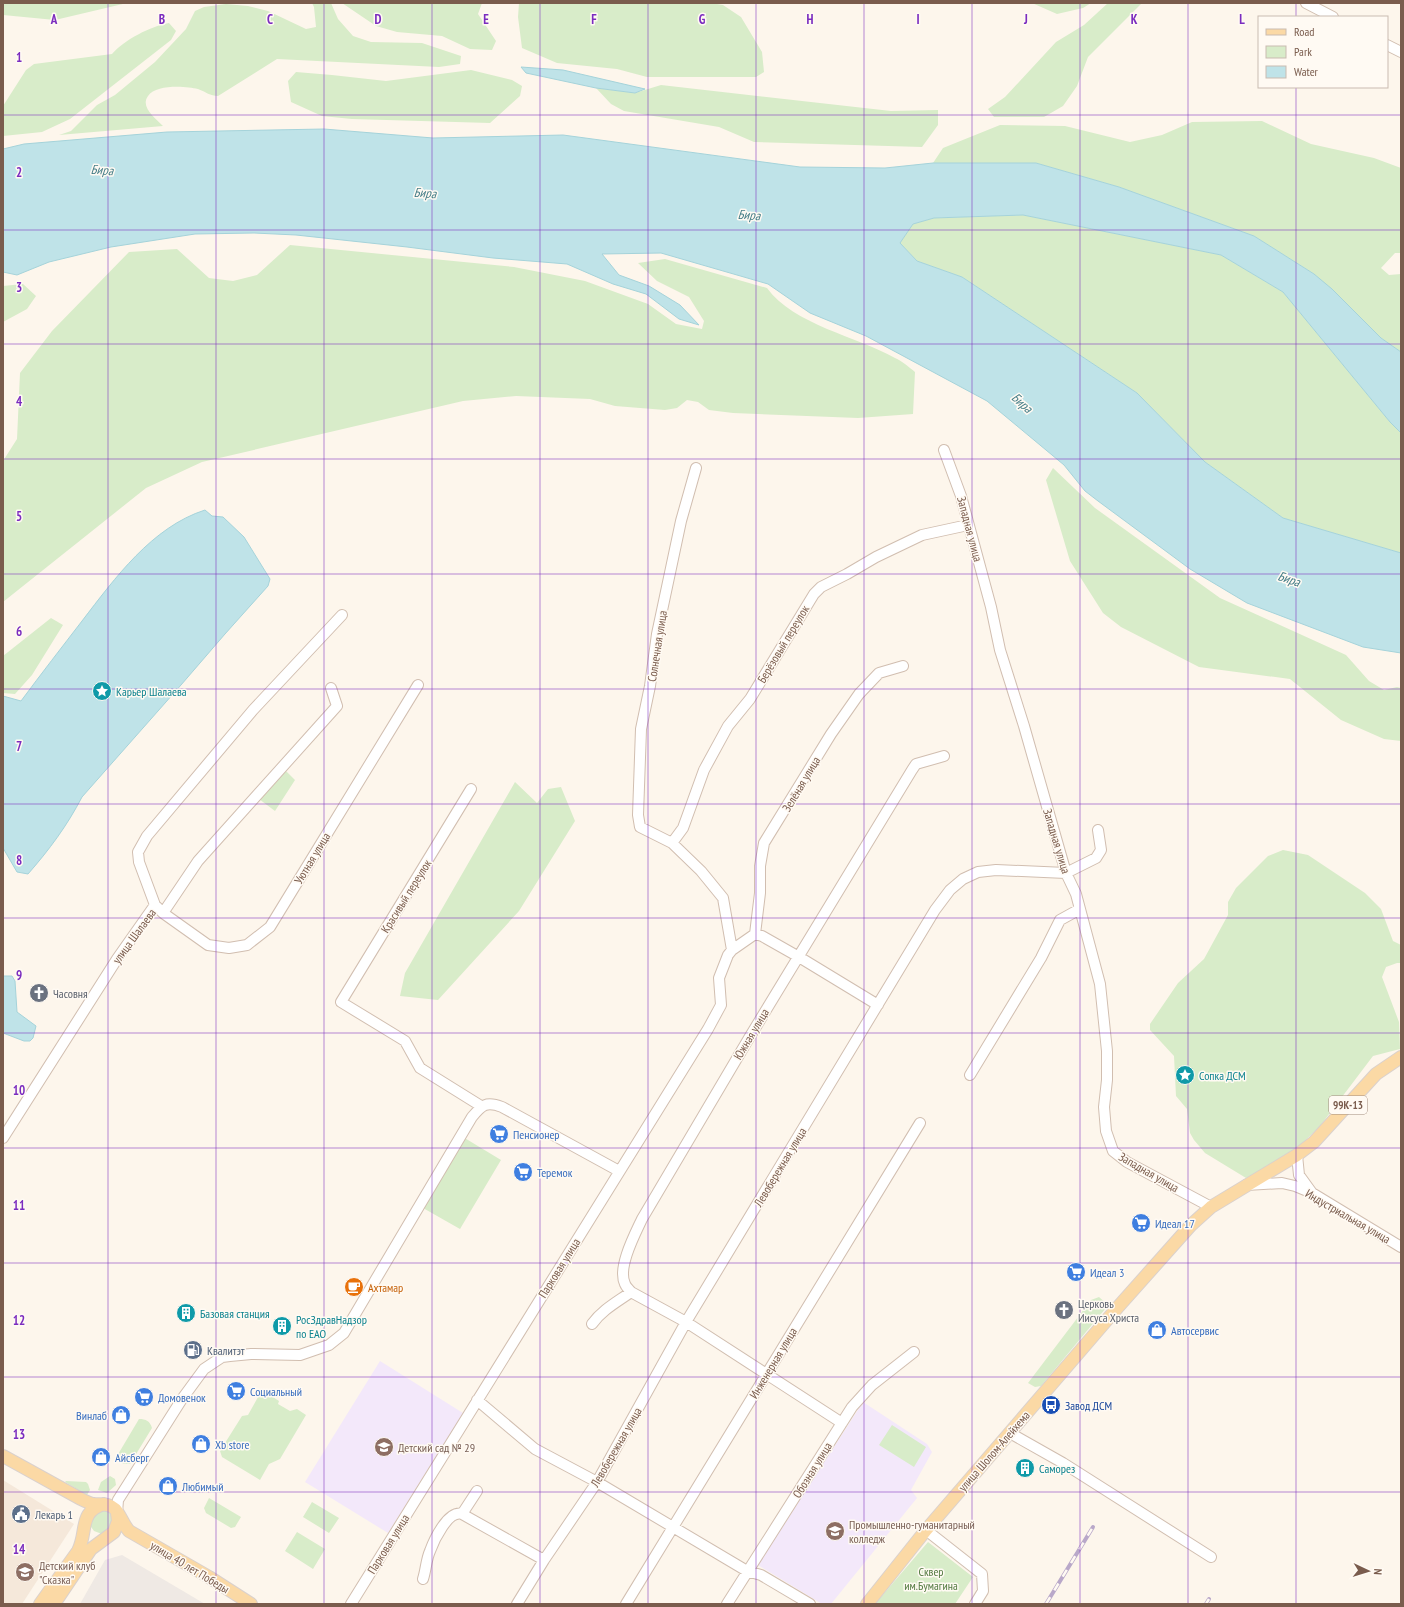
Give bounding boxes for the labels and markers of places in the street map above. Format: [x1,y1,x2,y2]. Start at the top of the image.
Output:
place icon: Карьер Шалаева [91,680,113,702]
place label: Карьер Шалаева [116,684,187,699]
church icon: Часовня [28,982,50,1004]
place label: Часовня [53,986,88,1001]
place icon: Сопка ДСМ [1174,1064,1196,1086]
place label: Сопка ДСМ [1199,1068,1246,1083]
supermarket icon: Пенсионер [488,1123,510,1145]
place label: Пенсионер [513,1127,560,1142]
supermarket icon: Теремок [512,1161,534,1183]
place label: Теремок [537,1165,573,1180]
supermarket icon: Идеал 17 [1130,1212,1152,1234]
place label: Идеал 17 [1155,1216,1195,1231]
supermarket icon: Идеал 3 [1065,1261,1087,1283]
place label: Идеал 3 [1090,1265,1124,1280]
cafe icon: Ахтамар [343,1276,365,1298]
place label: Ахтамар [368,1280,403,1295]
place label: Церковь Иисуса Христа [1078,1296,1139,1325]
church icon: Церковь Иисуса Христа [1053,1299,1075,1321]
building icon: Базовая станция [175,1302,197,1324]
place label: Базовая станция [200,1306,270,1321]
place label: РосЗдравНадзор по ЕАО [296,1312,367,1341]
building icon: РосЗдравНадзор по ЕАО [271,1315,293,1337]
shop icon: Автосервис [1146,1319,1168,1341]
place label: Автосервис [1171,1323,1220,1338]
fuel station icon: Квалитэт [182,1339,204,1361]
place label: Квалитэт [207,1343,245,1358]
supermarket icon: Социальный [225,1380,247,1402]
place label: Социальный [250,1384,302,1399]
supermarket icon: Домовенок [133,1386,155,1408]
place label: Домовенок [158,1390,206,1405]
bus stop icon: Завод ДСМ [1040,1394,1062,1416]
place label: Завод ДСМ [1065,1398,1112,1413]
shop icon: Винлаб [110,1404,132,1426]
place label: Винлаб [76,1408,107,1423]
shop icon: Xb store [190,1433,212,1455]
school or university icon: Детский сад № 29 [373,1436,395,1458]
place label: Xb store [215,1437,249,1452]
place label: Детский сад № 29 [398,1440,475,1455]
shop icon: Айсберг [90,1446,112,1468]
place label: Айсберг [115,1450,150,1465]
building icon: Саморез [1014,1457,1036,1479]
place label: Саморез [1039,1461,1075,1476]
shop icon: Любимый [157,1475,179,1497]
place label: Любимый [181,1479,223,1494]
public building icon: Лекарь 1 [10,1503,32,1525]
place label: Лекарь 1 [34,1507,73,1522]
place label: Промышленно-гуманитарный колледж [849,1517,975,1546]
school or university icon: Промышленно-гуманитарный колледж [824,1520,846,1542]
place label: Детский клуб "Сказка" [39,1558,95,1587]
school or university icon: Детский клуб "Сказка" [14,1561,36,1583]

